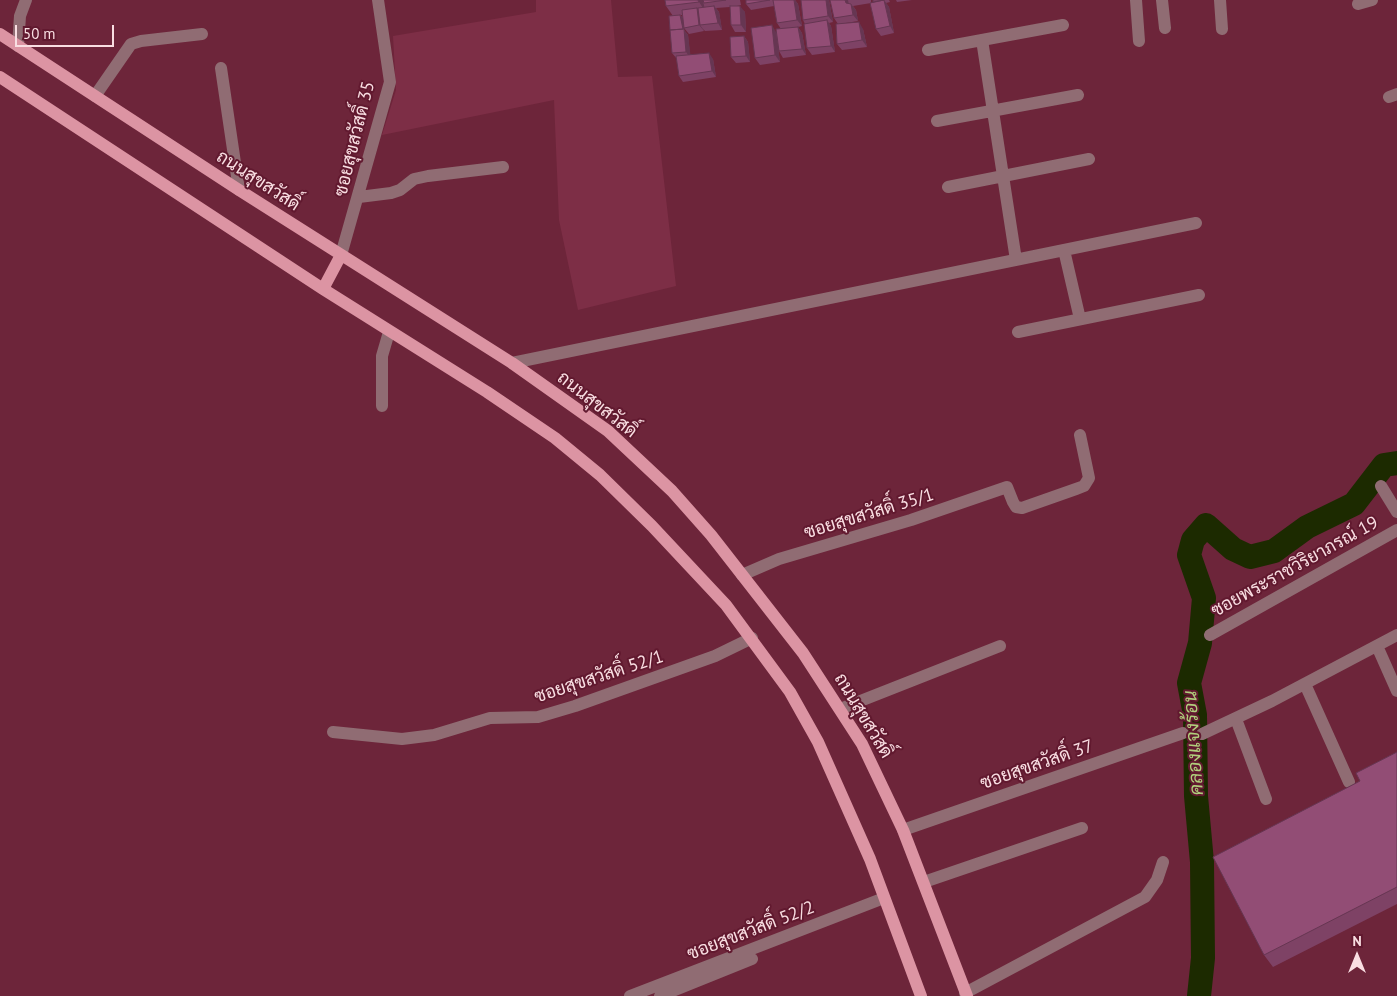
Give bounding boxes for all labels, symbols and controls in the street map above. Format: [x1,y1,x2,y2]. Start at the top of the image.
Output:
scale bar [18,15,116,47]
text: 50 m [23,24,56,43]
street label: ซอยสุขสวัสดิ์ 35 [330,79,380,199]
street label: ถนนสุขสวัสดิ์ [212,146,304,216]
street label: ถนนสุขสวัสดิ์ [553,367,641,443]
street label: ซอยสุขสวัสดิ์ 35/1 [802,484,936,544]
street label: ซอยพระราชวิริยาภรณ์ 19 [1208,512,1382,622]
street label: ซอยสุขสวัสดิ์ 52/1 [532,646,666,708]
street label: ถนนสุขสวัสดิ์ [829,670,897,762]
water label: คลองแจงร้อน [1179,690,1209,796]
street label: ซอยสุขสวัสดิ์ 37 [978,736,1096,794]
street label: ซอยสุขสวัสดิ์ 52/2 [684,897,818,965]
north arrow [1332,931,1382,981]
text: N [1352,932,1362,950]

